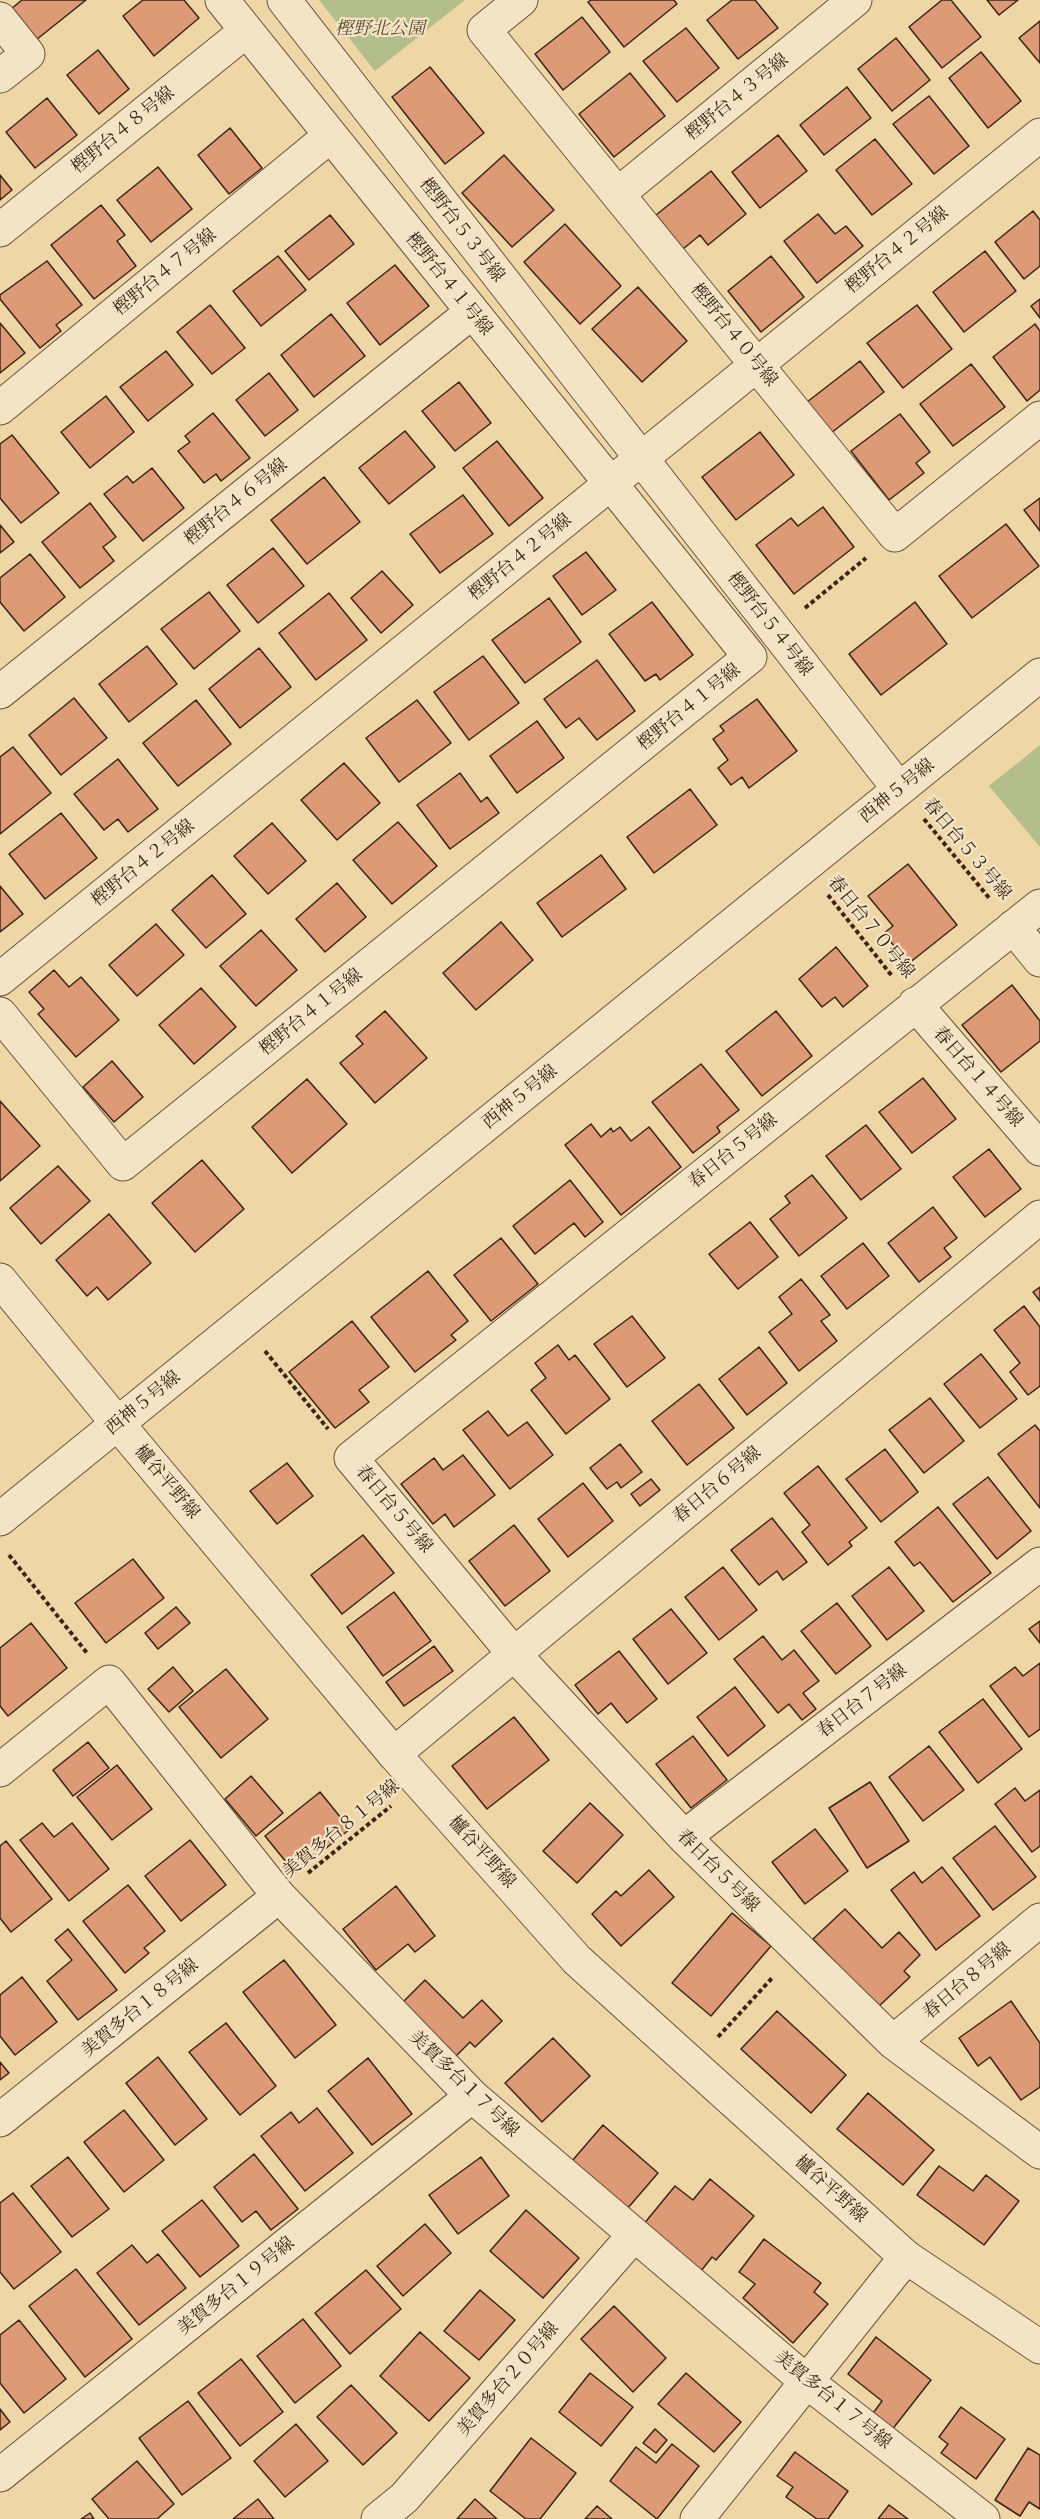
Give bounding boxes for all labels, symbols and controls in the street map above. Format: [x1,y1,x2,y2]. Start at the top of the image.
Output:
park label: 樫野北公園 [335,18,425,40]
street label: 樫野台４３号線 [681,49,793,145]
street label: 樫野台４８号線 [67,82,179,178]
street label: 樫野台５３号線 [415,174,509,286]
street label: 樫野台４２号線 [841,202,953,298]
street label: 樫野台４７号線 [109,224,221,320]
street label: 樫野台４１号線 [401,228,497,340]
street label: 樫野台４０号線 [686,279,782,391]
street label: 樫野台４６号線 [180,454,292,550]
street label: 樫野台４２号線 [464,509,576,605]
street label: 樫野台５４号線 [723,568,817,680]
street label: 樫野台４１号線 [633,659,745,755]
street label: 西神５号線 [855,754,939,828]
street label: 春日台５３号線 [918,794,1016,904]
street label: 樫野台４２号線 [87,815,199,911]
street label: 春日台７０号線 [823,871,919,983]
street label: 樫野台４１号線 [255,964,367,1060]
street label: 春日台１４号線 [929,1022,1027,1132]
street label: 西神５号線 [478,1060,562,1134]
street label: 春日台５号線 [684,1109,782,1193]
street label: 西神５号線 [101,1366,185,1440]
street label: 櫨谷平野線 [130,1441,204,1523]
street label: 春日台６号線 [669,1442,765,1528]
street label: 春日台５号線 [351,1461,437,1557]
street label: 春日台７号線 [813,1659,911,1743]
street label: 美賀多台８１号線 [278,1775,404,1883]
street label: 櫨谷平野線 [444,1811,520,1893]
street label: 春日台５号線 [672,1825,764,1917]
street label: 春日台８号線 [919,1938,1015,2024]
street label: 美賀多台１８号線 [77,1954,203,2062]
street label: 美賀多台１７号線 [405,2026,523,2142]
street label: 櫨谷平野線 [790,2151,872,2227]
street label: 美賀多台１９号線 [173,2232,299,2340]
street label: 美賀多台２０号線 [453,2318,563,2440]
street label: 美賀多台１７号線 [770,2346,896,2454]

